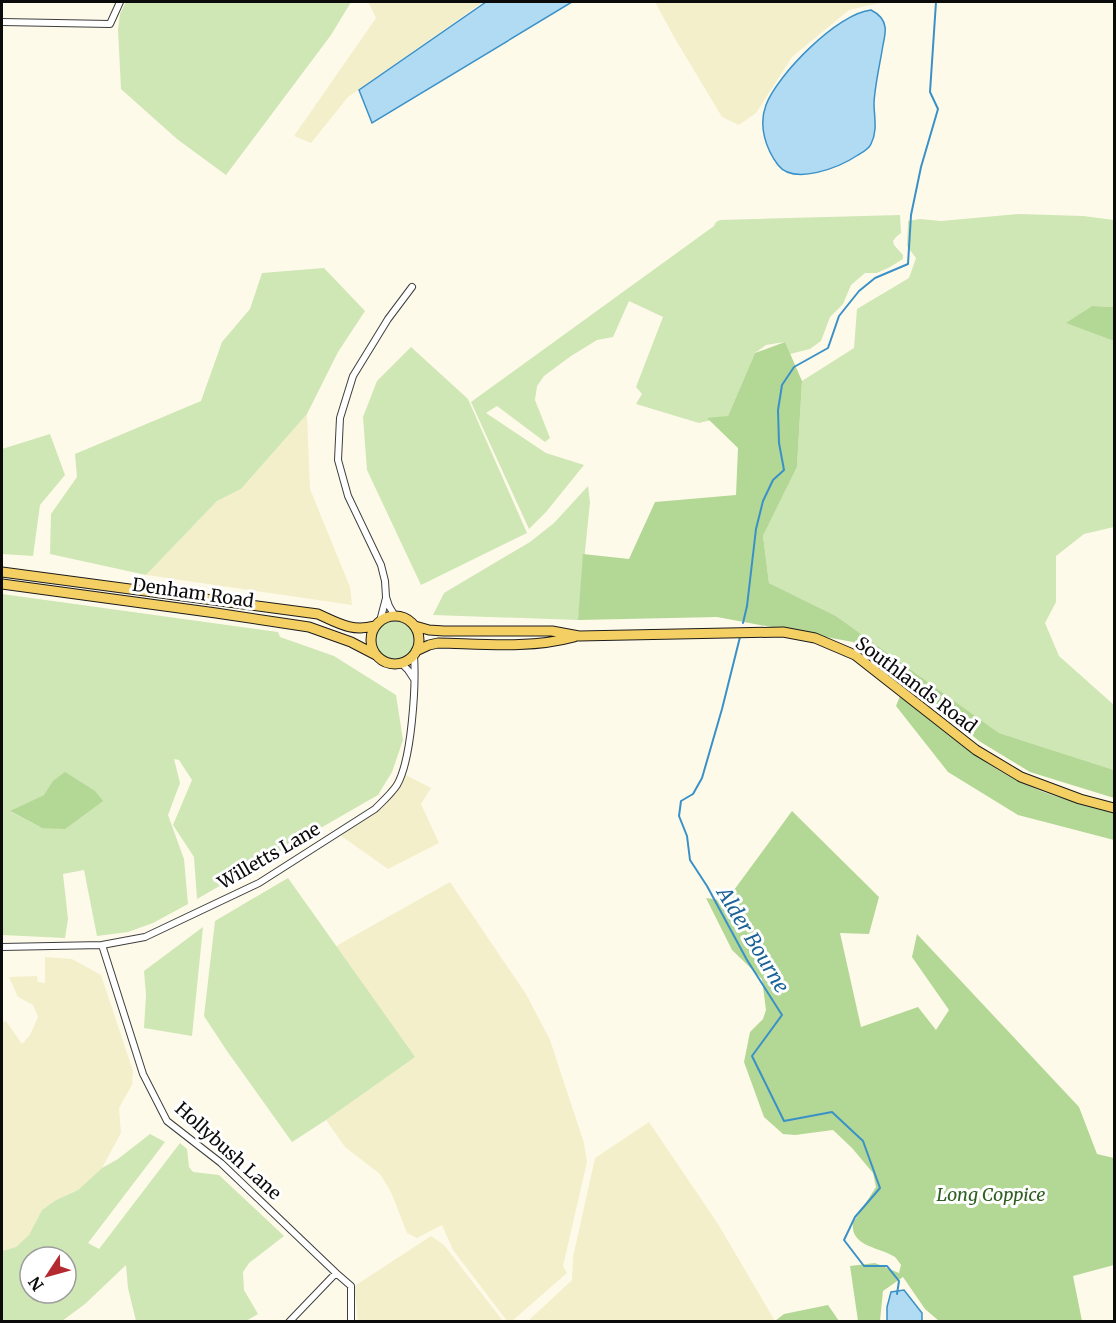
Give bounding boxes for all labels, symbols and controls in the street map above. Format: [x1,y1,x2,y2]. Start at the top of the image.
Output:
street label: Denham Road [131,573,255,612]
street label: Southlands Road [851,631,982,738]
street label: Willetts Lane [213,817,324,895]
water label: Alder Bourne [711,881,795,997]
street label: Hollybush Lane [170,1097,286,1204]
park label: Long Coppice [936,1183,1046,1206]
north arrow [18,1245,78,1305]
text: N [24,1273,48,1295]

